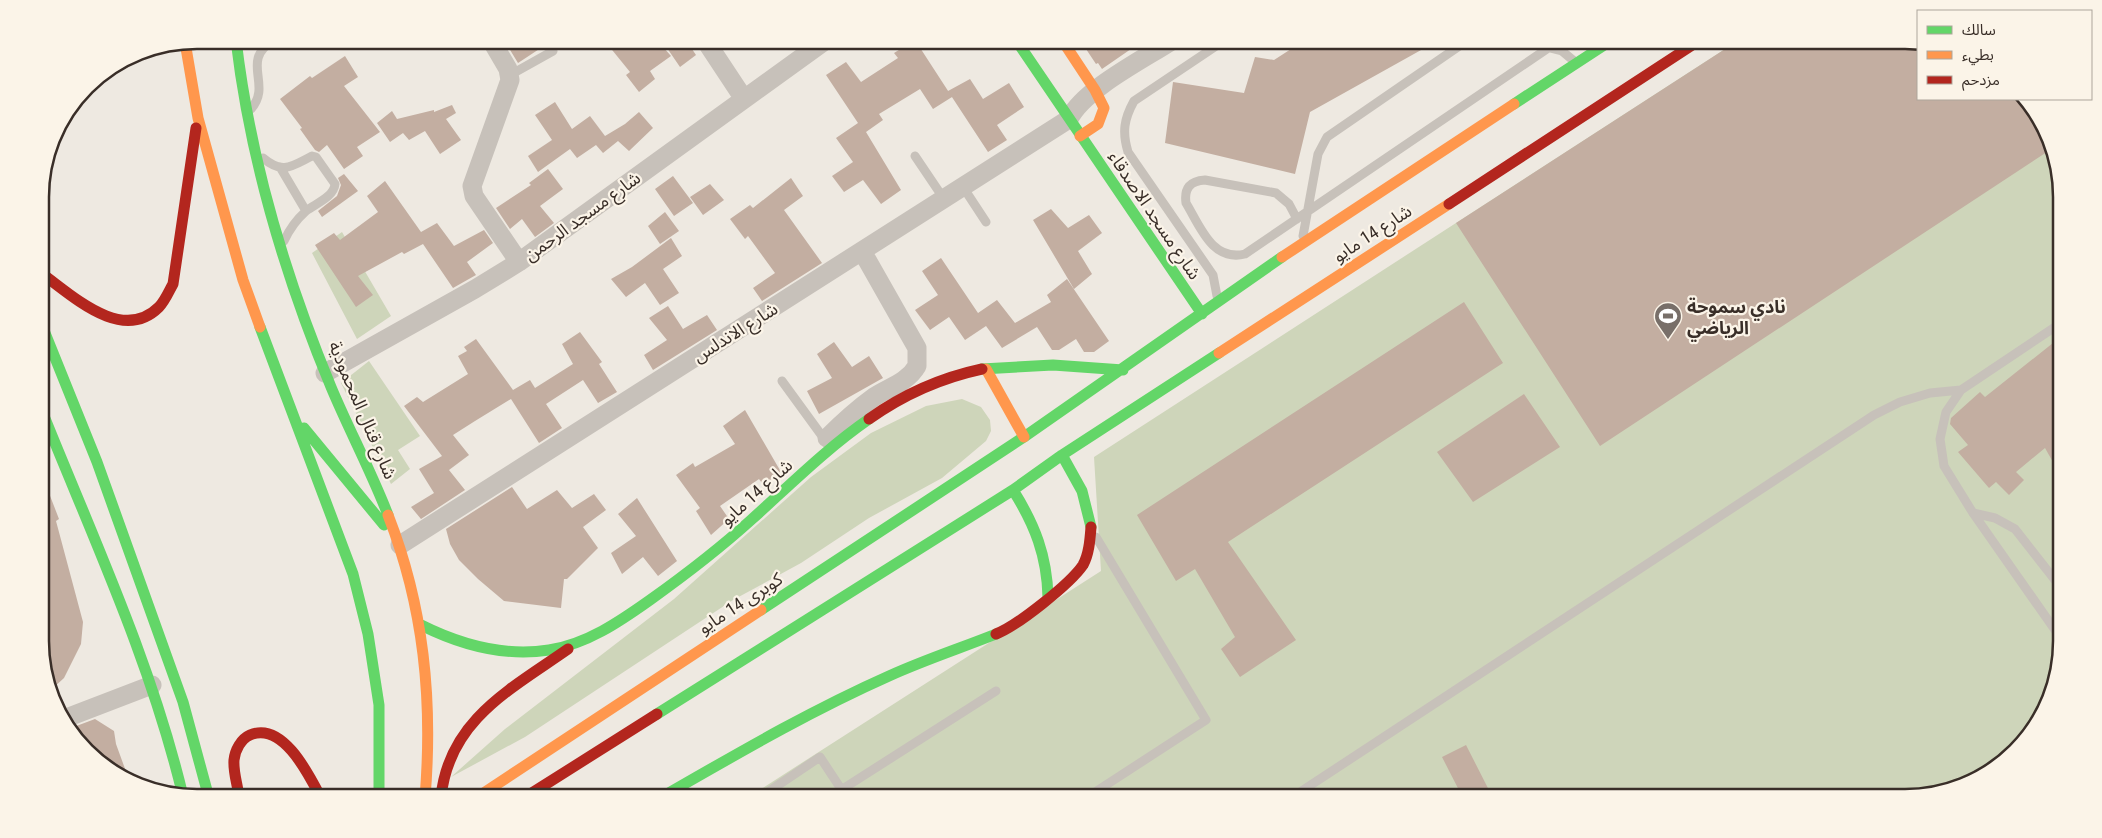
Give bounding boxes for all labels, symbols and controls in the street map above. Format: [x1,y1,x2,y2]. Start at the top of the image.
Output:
legend [1917,10,2092,100]
text: سالك [1962,21,1996,39]
text: بطيء [1962,46,1994,66]
text: مزدحم [1962,71,2000,91]
street label: شارع مسجد الاصدقاء [1101,147,1206,285]
street label: شارع مسجد الرحمن [520,167,647,268]
street label: شارع 14 مايو [1329,200,1418,270]
place label: نادي سموحة الرياضي [1687,296,1786,342]
street label: شارع الاندلس [689,298,783,370]
sports icon: نادي سموحة الرياضي [1653,301,1683,340]
street label: شارع قنال المحمودية [321,338,402,484]
street label: شارع 14 مايو [716,454,799,533]
street label: كوبرى 14 مايو [694,568,787,639]

